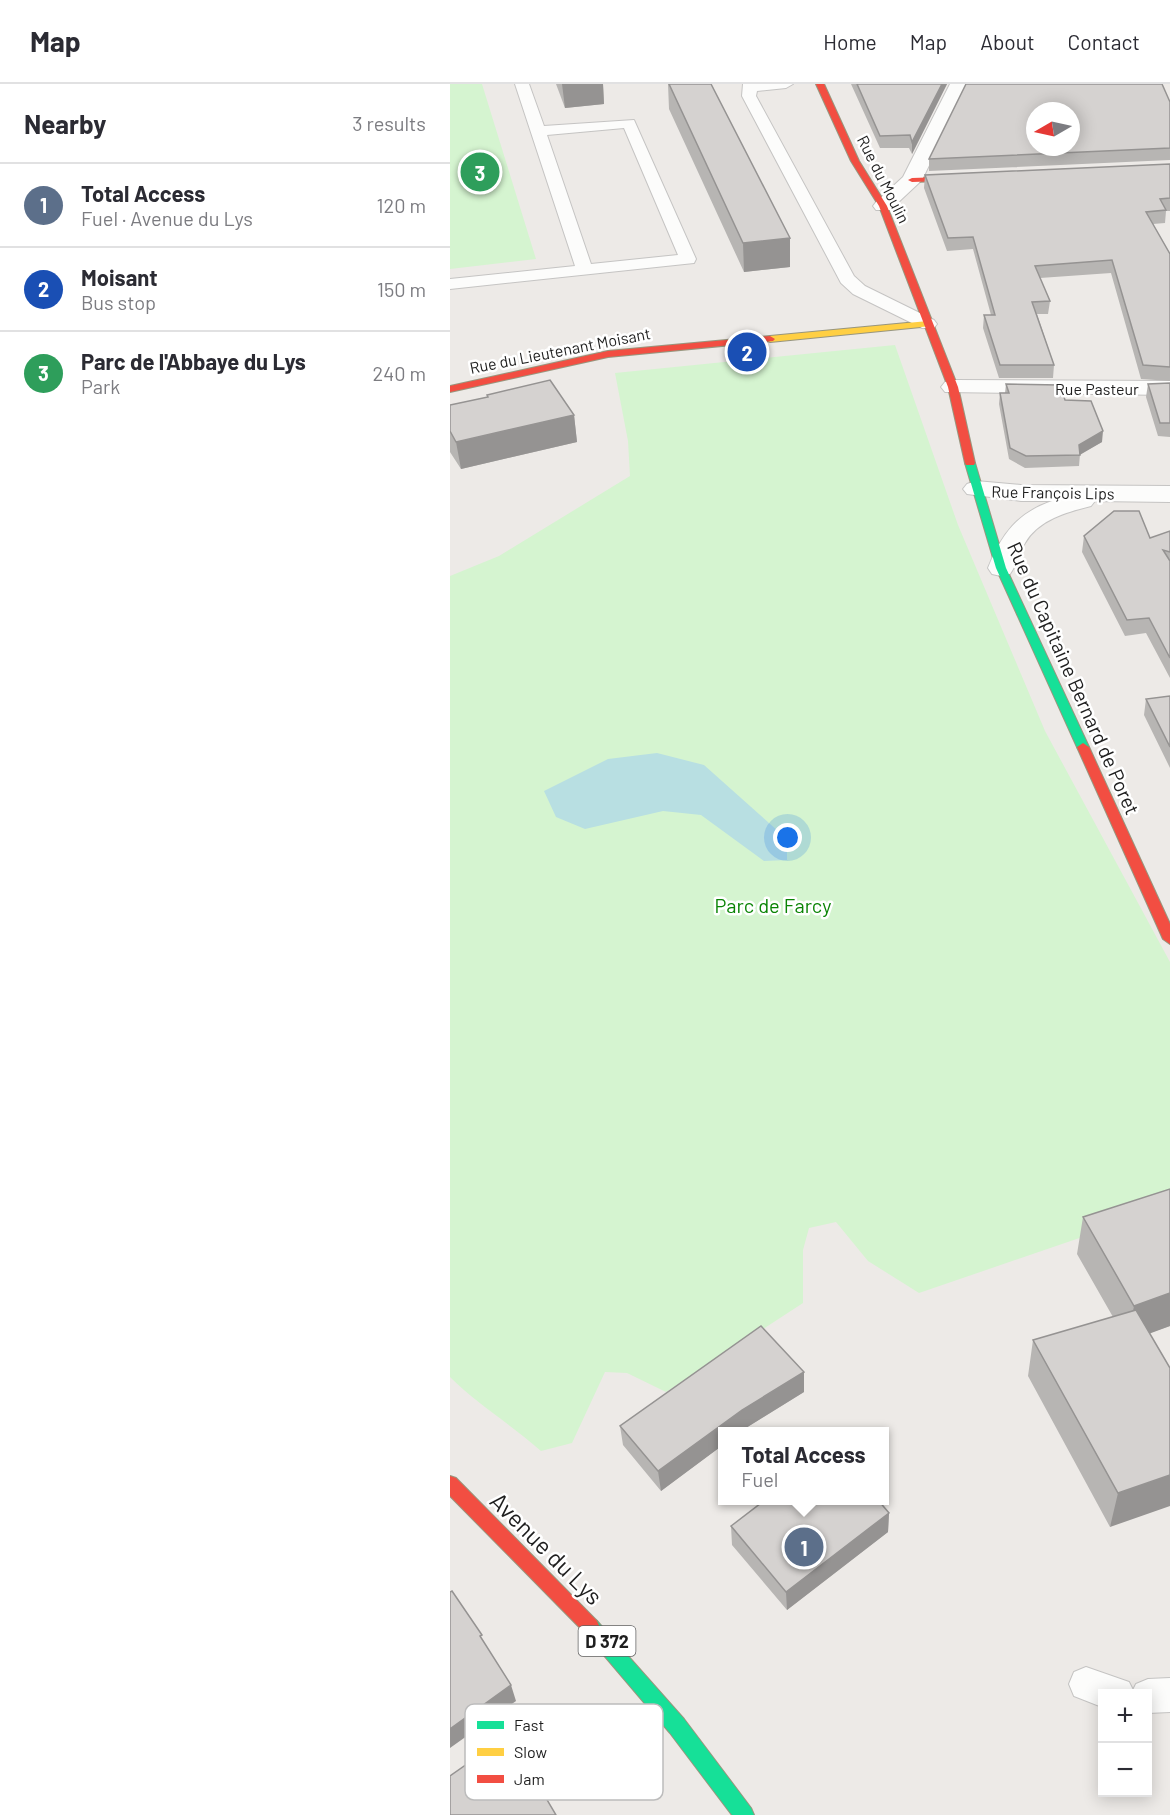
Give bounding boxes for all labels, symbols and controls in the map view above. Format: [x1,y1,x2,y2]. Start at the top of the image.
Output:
text: Map [30,24,81,58]
text: Home [823,29,877,54]
text: Map [910,29,947,54]
text: About [980,29,1035,54]
text: Contact [1068,29,1140,54]
north arrow [1026,102,1080,156]
text: Nearby [24,108,106,139]
text: 3 results [352,111,426,135]
street label: Rue du Moulin [854,132,914,226]
pin: 3 [460,150,500,194]
text: Total Access [81,180,205,206]
text: 1 [40,193,47,217]
text: 120 m [376,193,426,217]
text: Fuel · Avenue du Lys [81,206,253,230]
text: Moisant [81,264,158,290]
text: 2 [38,277,49,301]
text: 150 m [377,277,426,301]
text: Bus stop [81,290,156,314]
street label: Rue du Lieutenant Moisant [468,323,652,377]
pin: 2 [728,330,766,374]
text: Parc de l'Abbaye du Lys [81,348,306,374]
text: 3 [38,361,49,385]
text: 240 m [372,361,426,385]
text: Park [81,374,120,398]
street label: Rue Pasteur [1055,379,1139,398]
street label: Rue François Lips [991,481,1115,503]
street label: Rue du Capitaine Bernard de Poret [1003,538,1145,818]
your location [773,823,802,852]
park label: Parc de Farcy [715,893,831,917]
popup [718,1427,889,1505]
text: Total Access [741,1441,866,1467]
text: Fuel [741,1467,778,1491]
street label: Avenue du Lys [485,1486,609,1610]
pin: 1 [784,1524,824,1570]
road number: D 372 [578,1626,636,1656]
map controls [1098,1689,1152,1797]
button: + [1098,1689,1152,1743]
legend [465,1704,663,1800]
text: Fast [514,1715,544,1734]
text: Slow [514,1742,547,1761]
button: − [1098,1743,1152,1797]
text: Jam [514,1769,545,1788]

